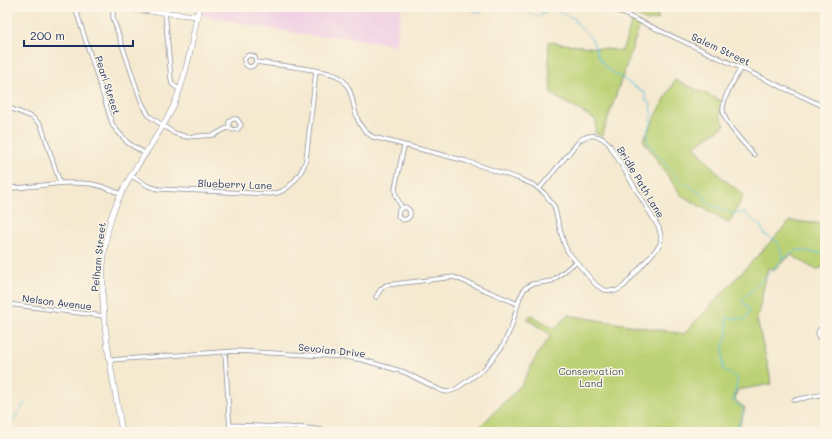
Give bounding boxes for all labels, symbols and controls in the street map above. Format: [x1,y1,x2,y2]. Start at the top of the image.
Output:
scale bar [24,22,133,48]
text: 200 m [30,27,65,43]
street label: Salem Street [689,29,753,69]
street label: Pearl Street [92,54,124,116]
street label: Bridle Path Lane [614,144,668,220]
street label: Blueberry Lane [197,176,273,192]
street label: Pelham Street [87,222,109,292]
street label: Nelson Avenue [21,291,93,313]
street label: Sevoian Drive [298,340,366,360]
park label: Conservation Land [558,364,624,390]

